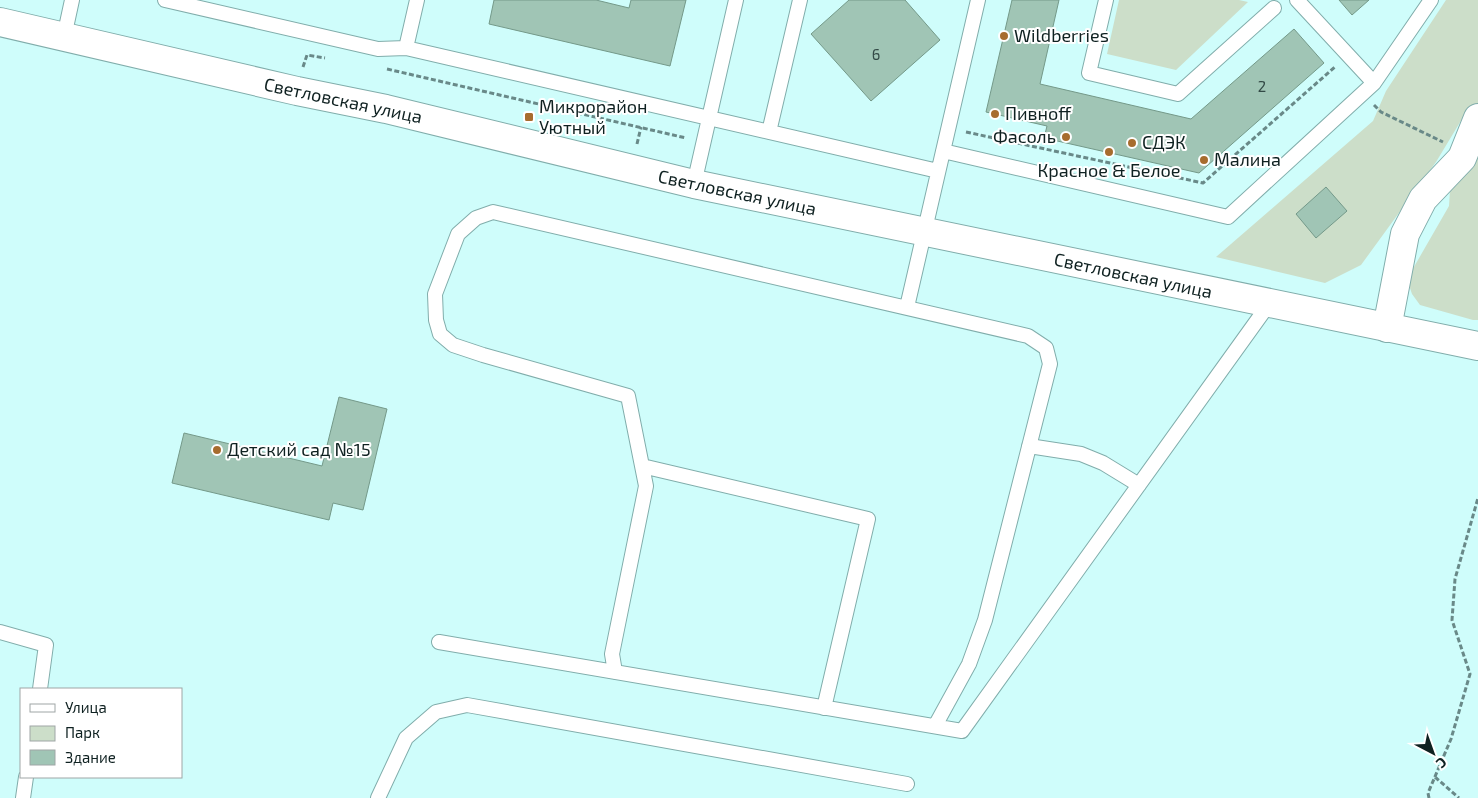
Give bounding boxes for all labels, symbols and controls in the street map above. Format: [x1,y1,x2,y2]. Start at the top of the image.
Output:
place label: Wildberries [1014,24,1109,46]
marker: Wildberries [998,30,1010,42]
house number: 6 [872,45,880,63]
street label: Светловская улица [262,72,424,128]
house number: 2 [1258,77,1266,95]
place label: Микрорайон Уютный [539,95,648,138]
place label: Пивноff [1005,102,1072,124]
marker: Пивноff [989,108,1001,120]
marker: Микрорайон Уютный [523,111,535,123]
place label: Фасоль [993,125,1056,147]
marker: Фасоль [1060,131,1072,143]
place label: СДЭК [1142,131,1186,153]
marker: СДЭК [1126,137,1138,149]
marker: Красное & Белое [1103,146,1115,158]
place label: Малина [1214,148,1281,170]
marker: Малина [1198,154,1210,166]
place label: Красное & Белое [1037,159,1181,181]
street label: Светловская улица [656,164,818,220]
street label: Светловская улица [1052,247,1214,303]
place label: Детский сад №15 [227,438,371,460]
marker: Детский сад №15 [211,444,223,456]
legend [20,688,182,778]
text: Улица [65,698,107,716]
text: Парк [65,723,100,741]
north arrow [1408,728,1458,778]
text: Здание [65,748,116,766]
text: С [1433,754,1451,772]

